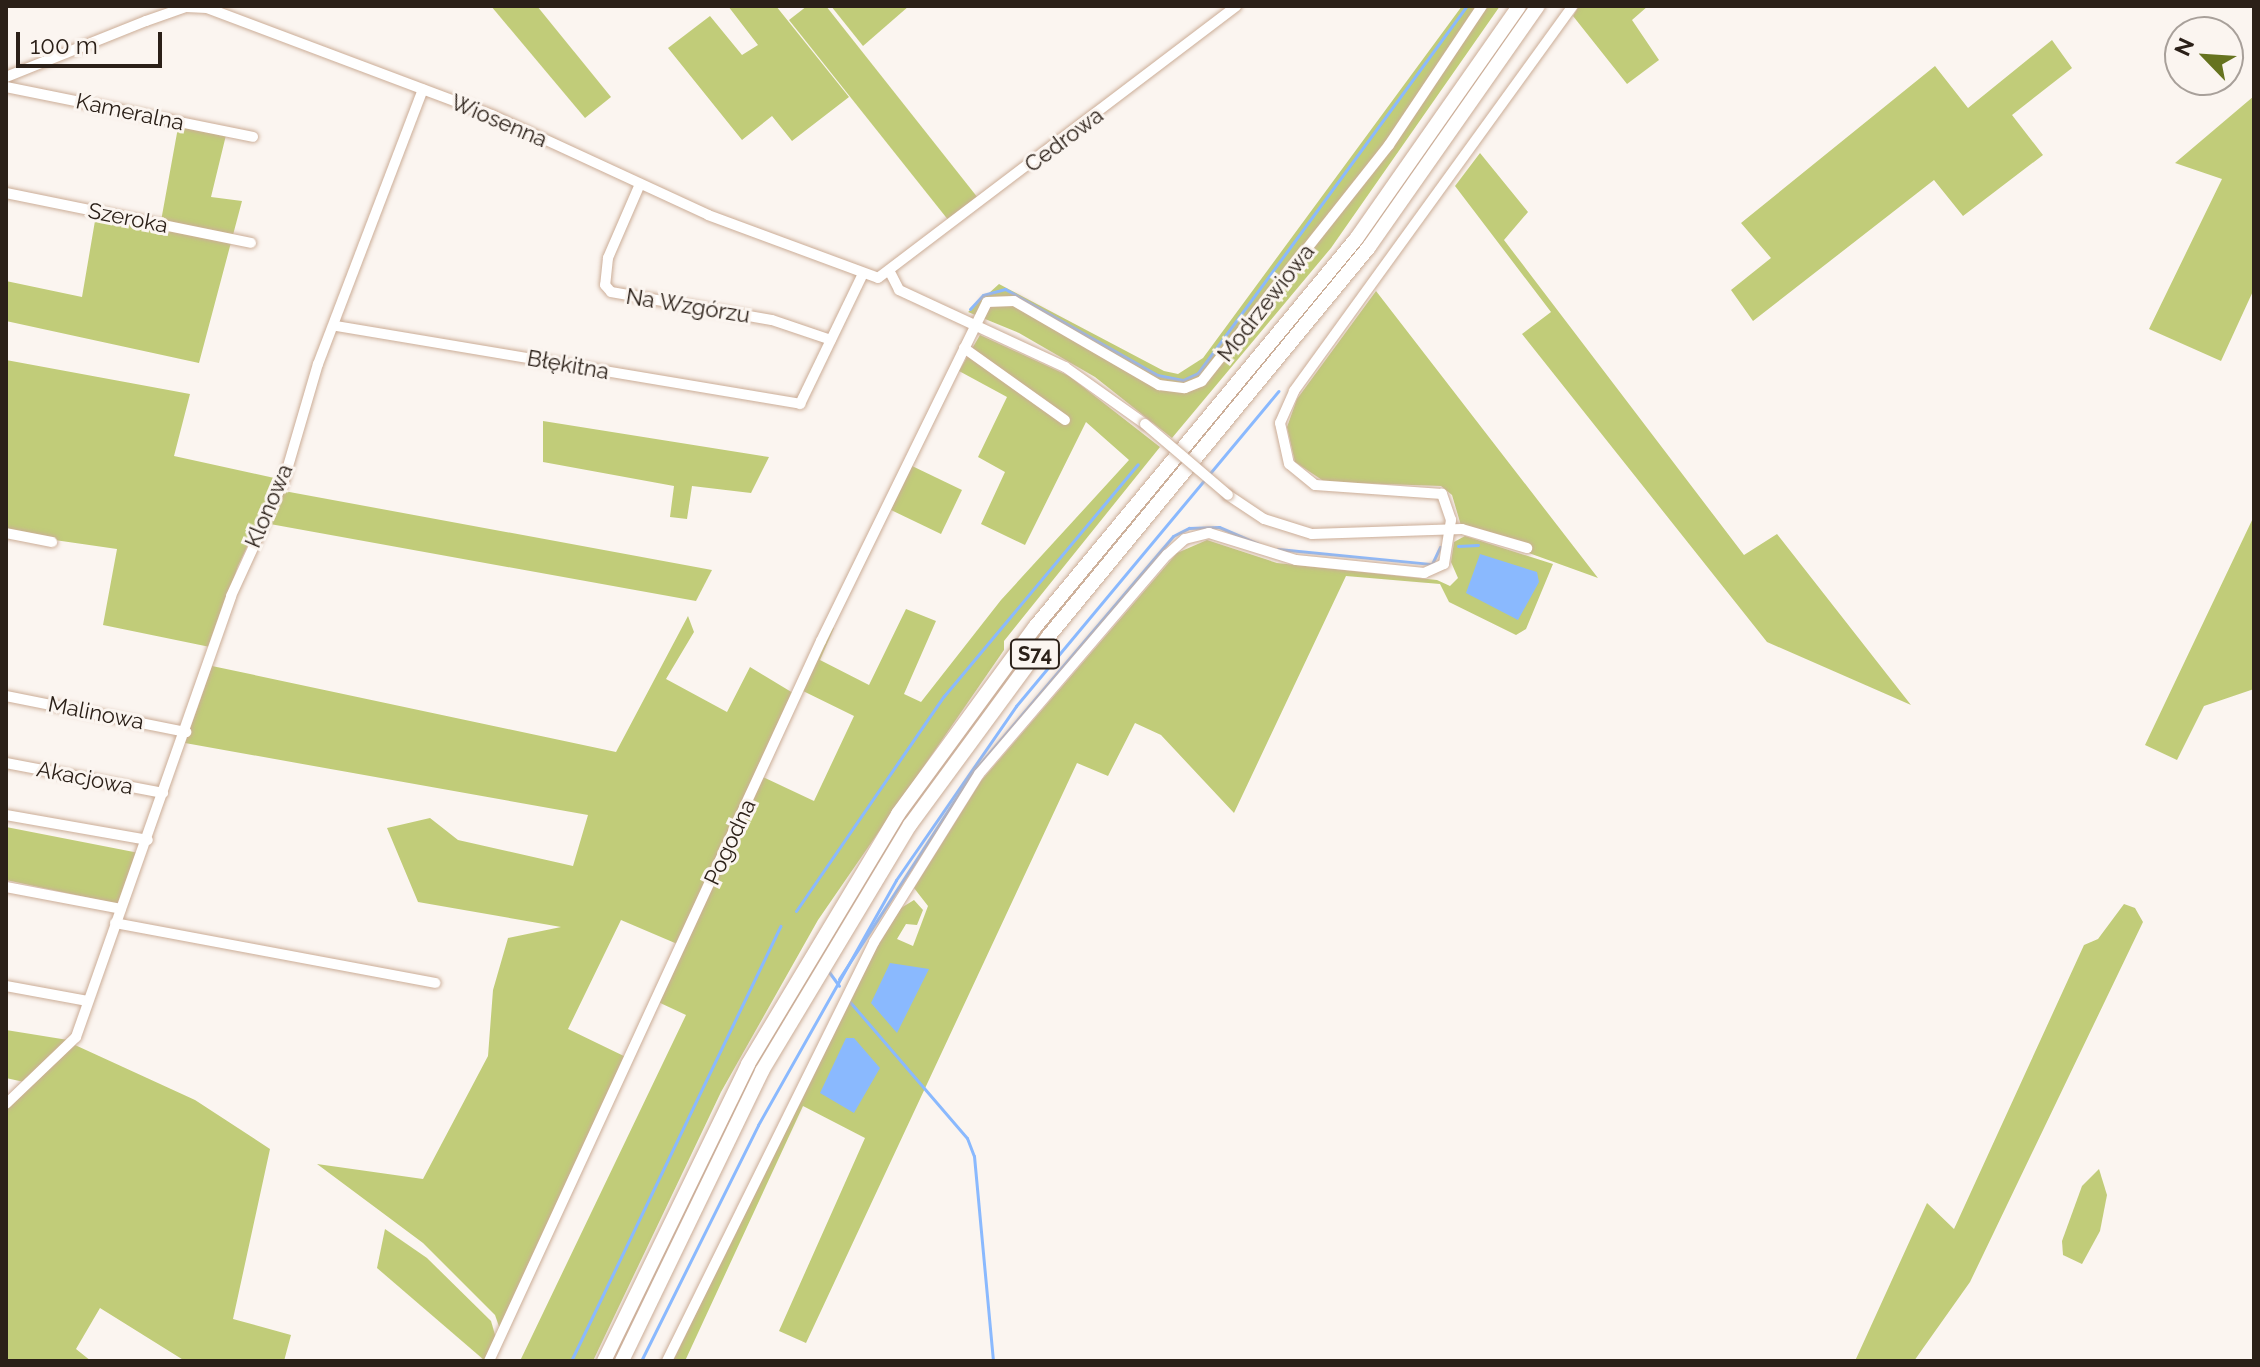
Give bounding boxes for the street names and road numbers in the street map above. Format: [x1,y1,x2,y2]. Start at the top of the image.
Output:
street label: Kameralna [74,88,186,136]
street label: Wiosenna [447,89,551,153]
street label: Cedrowa [1020,102,1108,178]
street label: Szeroka [86,197,170,239]
street label: Modrzewiowa [1212,239,1320,367]
street label: Na Wzgórzu [624,283,752,329]
street label: Błękitna [525,345,611,385]
street label: Klonowa [240,460,298,552]
road number: S74 [1009,638,1061,670]
street label: Malinowa [46,691,146,735]
street label: Akacjowa [34,756,136,800]
street label: Pogodna [699,795,761,889]

